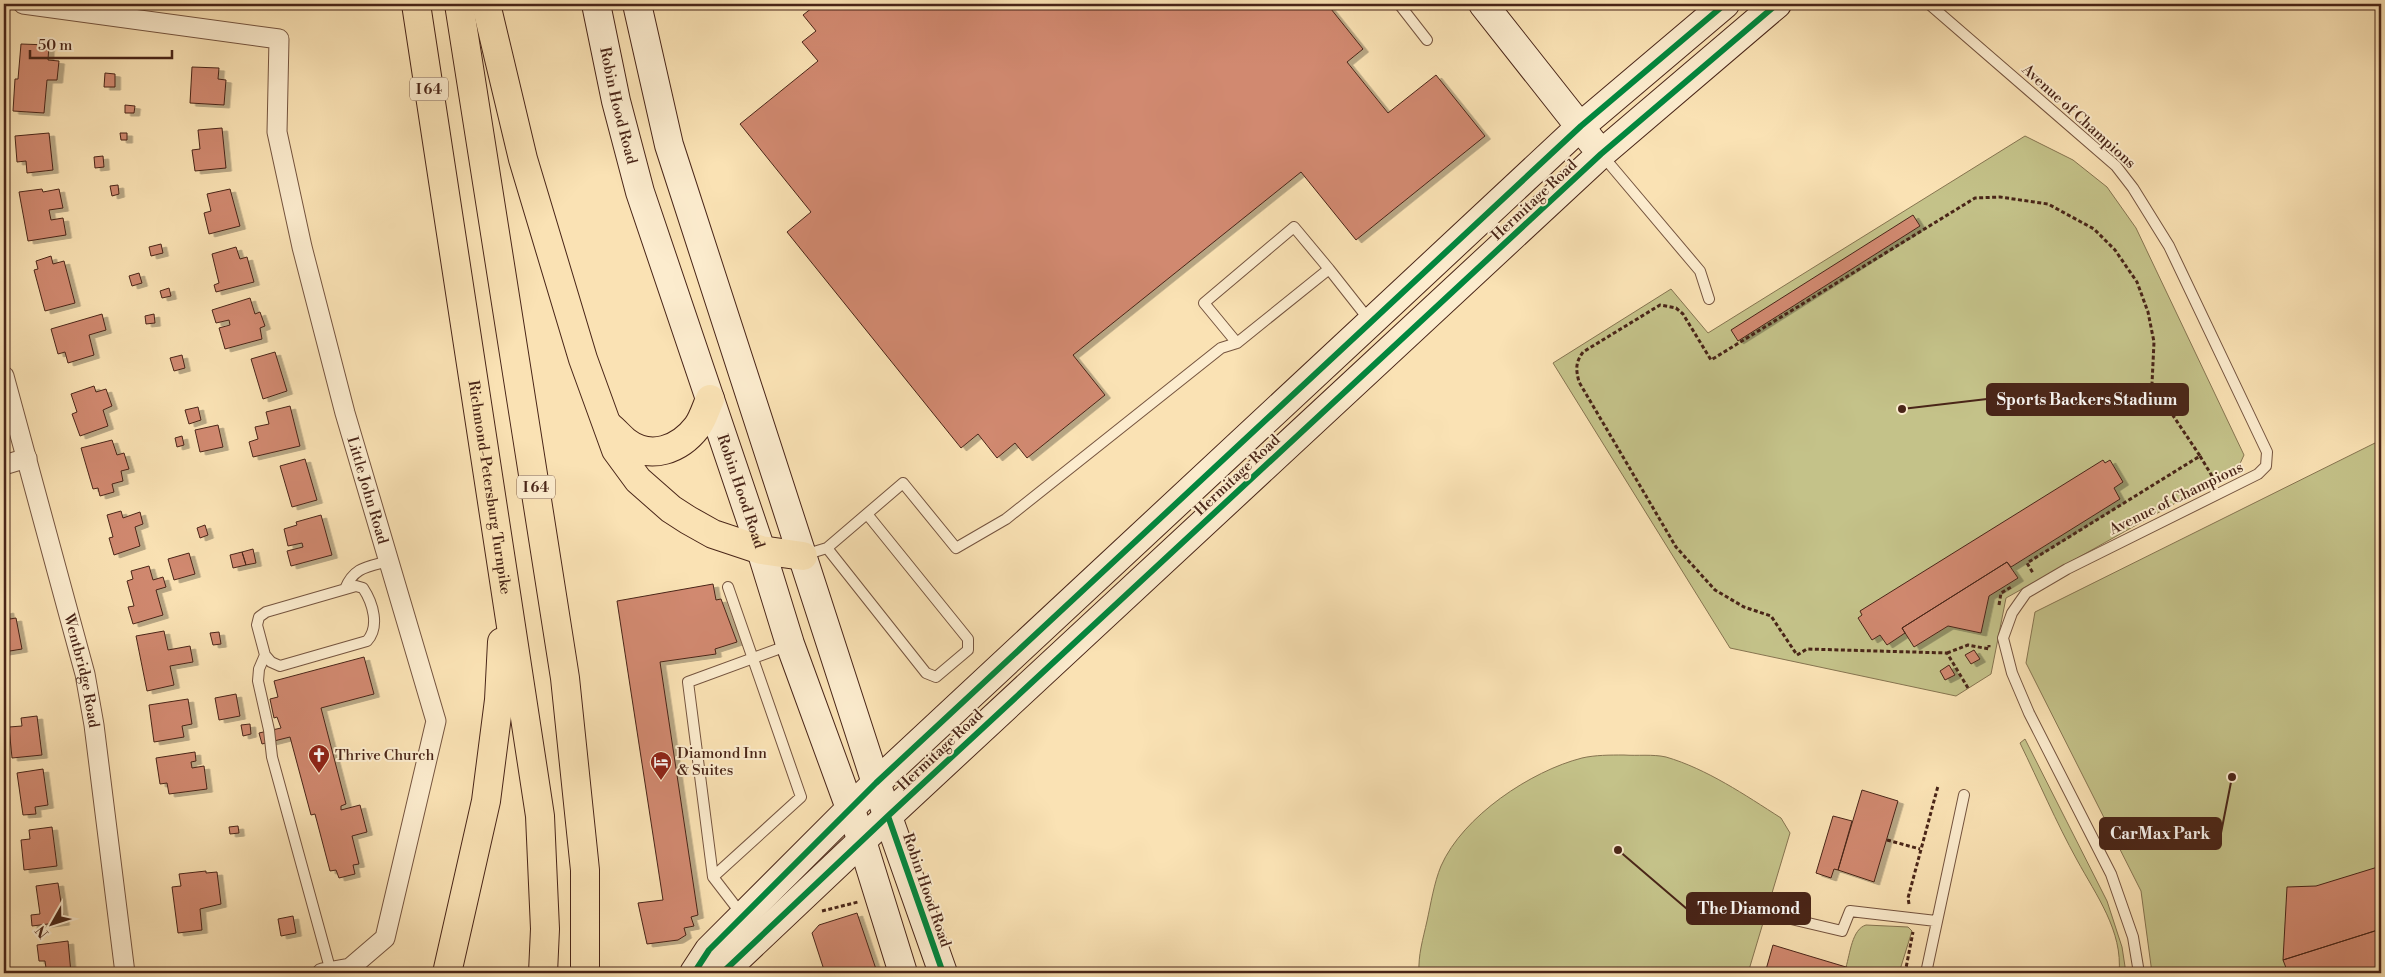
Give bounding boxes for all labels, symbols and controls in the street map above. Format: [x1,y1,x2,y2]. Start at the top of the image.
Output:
scale bar [30,28,172,60]
text: 50 m [38,36,72,55]
street label: Robin Hood Road [595,45,641,167]
street label: Avenue of Champions [2017,60,2140,173]
road number: I 64 [410,78,448,100]
street label: Hermitage Road [1487,155,1582,245]
street label: Richmond-Petersburg Turnpike [464,379,515,596]
callout: Sports Backers Stadium [1987,384,2188,415]
text: Sports Backers Stadium [1997,390,2178,410]
street label: Hermitage Road [1190,430,1285,520]
street label: Robin Hood Road [713,432,769,552]
street label: Little John Road [342,434,392,547]
street label: Avenue of Champions [2105,458,2246,540]
road number: I 64 [517,476,555,498]
street label: Wentbridge Road [59,611,103,730]
street label: Hermitage Road [893,705,988,795]
church icon: Thrive Church [307,743,331,774]
place label: Diamond Inn & Suites [677,744,767,780]
place label: Thrive Church [335,746,434,765]
hotel icon: Diamond Inn & Suites [649,750,673,781]
callout: CarMax Park [2100,818,2221,849]
text: CarMax Park [2110,824,2211,844]
street label: Robin Hood Road [898,831,955,950]
callout: The Diamond [1687,893,1810,924]
text: The Diamond [1698,899,1800,919]
north arrow [28,900,78,950]
text: N [32,922,53,942]

